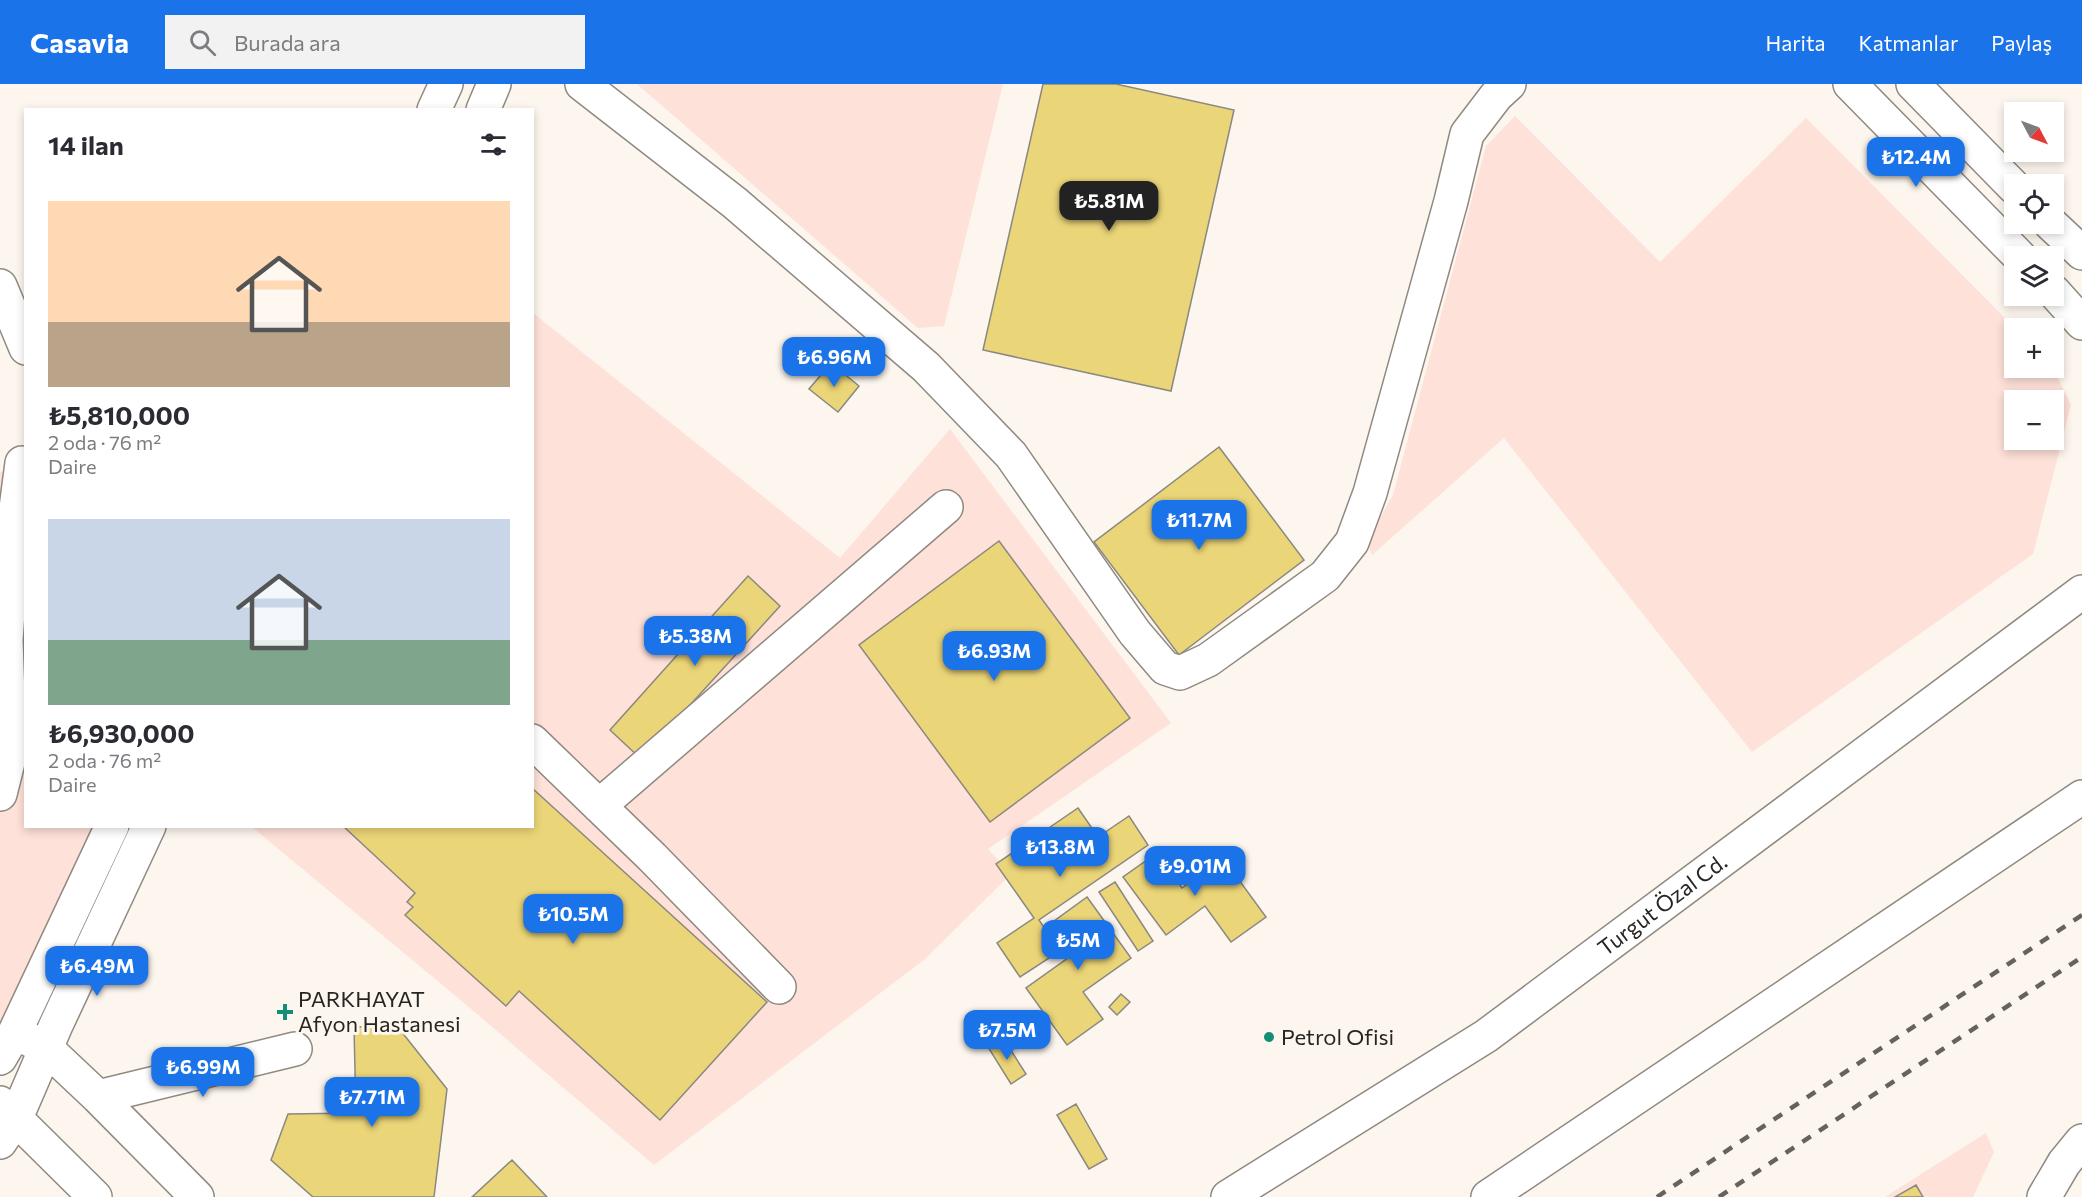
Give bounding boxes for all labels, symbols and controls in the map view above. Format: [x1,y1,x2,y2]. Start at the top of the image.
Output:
search box [165,15,585,69]
text: Casavia [30,25,129,59]
icon: search [186,26,219,59]
text: Burada ara [234,29,341,56]
text: Harita [1765,30,1826,55]
text: Katmanlar [1859,30,1958,55]
text: Paylaş [1991,30,2052,55]
north arrow [2004,102,2064,162]
map controls [2004,102,2064,450]
icon: filters [477,128,510,161]
text: 14 ilan [48,129,124,160]
pin: ₺12.4M [1867,137,1965,188]
text: ₺12.4M [1881,144,1951,168]
button: locate [2004,174,2064,234]
pin: ₺5.81M [1060,181,1158,232]
text: ₺5.81M [1073,188,1145,212]
icon: home [225,240,333,348]
button: layers [2004,246,2064,306]
button: + [2004,318,2064,378]
pin: ₺6.96M [785,337,883,388]
text: ₺6.96M [796,344,872,368]
button: − [2004,390,2064,450]
text: ₺5,810,000 [48,399,190,430]
text: 2 oda · 76 m² [48,430,161,454]
text: Daire [48,454,97,478]
pin: ₺11.7M [1150,500,1248,551]
text: ₺11.7M [1166,507,1232,531]
icon: home [225,558,333,666]
pin: ₺5.38M [646,616,744,667]
text: ₺5.38M [658,623,732,647]
pin: ₺6.93M [945,631,1043,682]
text: ₺6.93M [957,638,1031,662]
text: ₺6,930,000 [48,717,194,748]
text: 2 oda · 76 m² [48,748,161,772]
text: Daire [48,772,97,796]
pin: ₺13.8M [1011,827,1109,878]
text: ₺13.8M [1025,834,1095,858]
pin: ₺9.01M [1146,846,1244,897]
street label: Turgut Özal Cd. [1592,847,1732,961]
text: ₺9.01M [1158,853,1232,877]
pin: ₺10.5M [524,894,622,945]
text: ₺10.5M [537,901,609,925]
pin: ₺5M [1049,920,1107,971]
text: ₺5M [1055,927,1101,951]
pin: ₺6.49M [48,946,146,997]
text: ₺6.49M [59,953,135,977]
place label: PARKHAYAT Afyon Hastanesi [298,985,461,1037]
marker: PARKHAYAT Afyon Hastanesi [276,1003,294,1021]
pin: ₺7.5M [965,1010,1049,1061]
text: ₺7.5M [978,1017,1036,1041]
place label: Petrol Ofisi [1281,1023,1394,1050]
marker: Petrol Ofisi [1262,1030,1276,1044]
pin: ₺6.99M [154,1047,252,1098]
text: ₺6.99M [165,1054,241,1078]
pin: ₺7.71M [323,1077,421,1128]
text: ₺7.71M [338,1084,406,1108]

